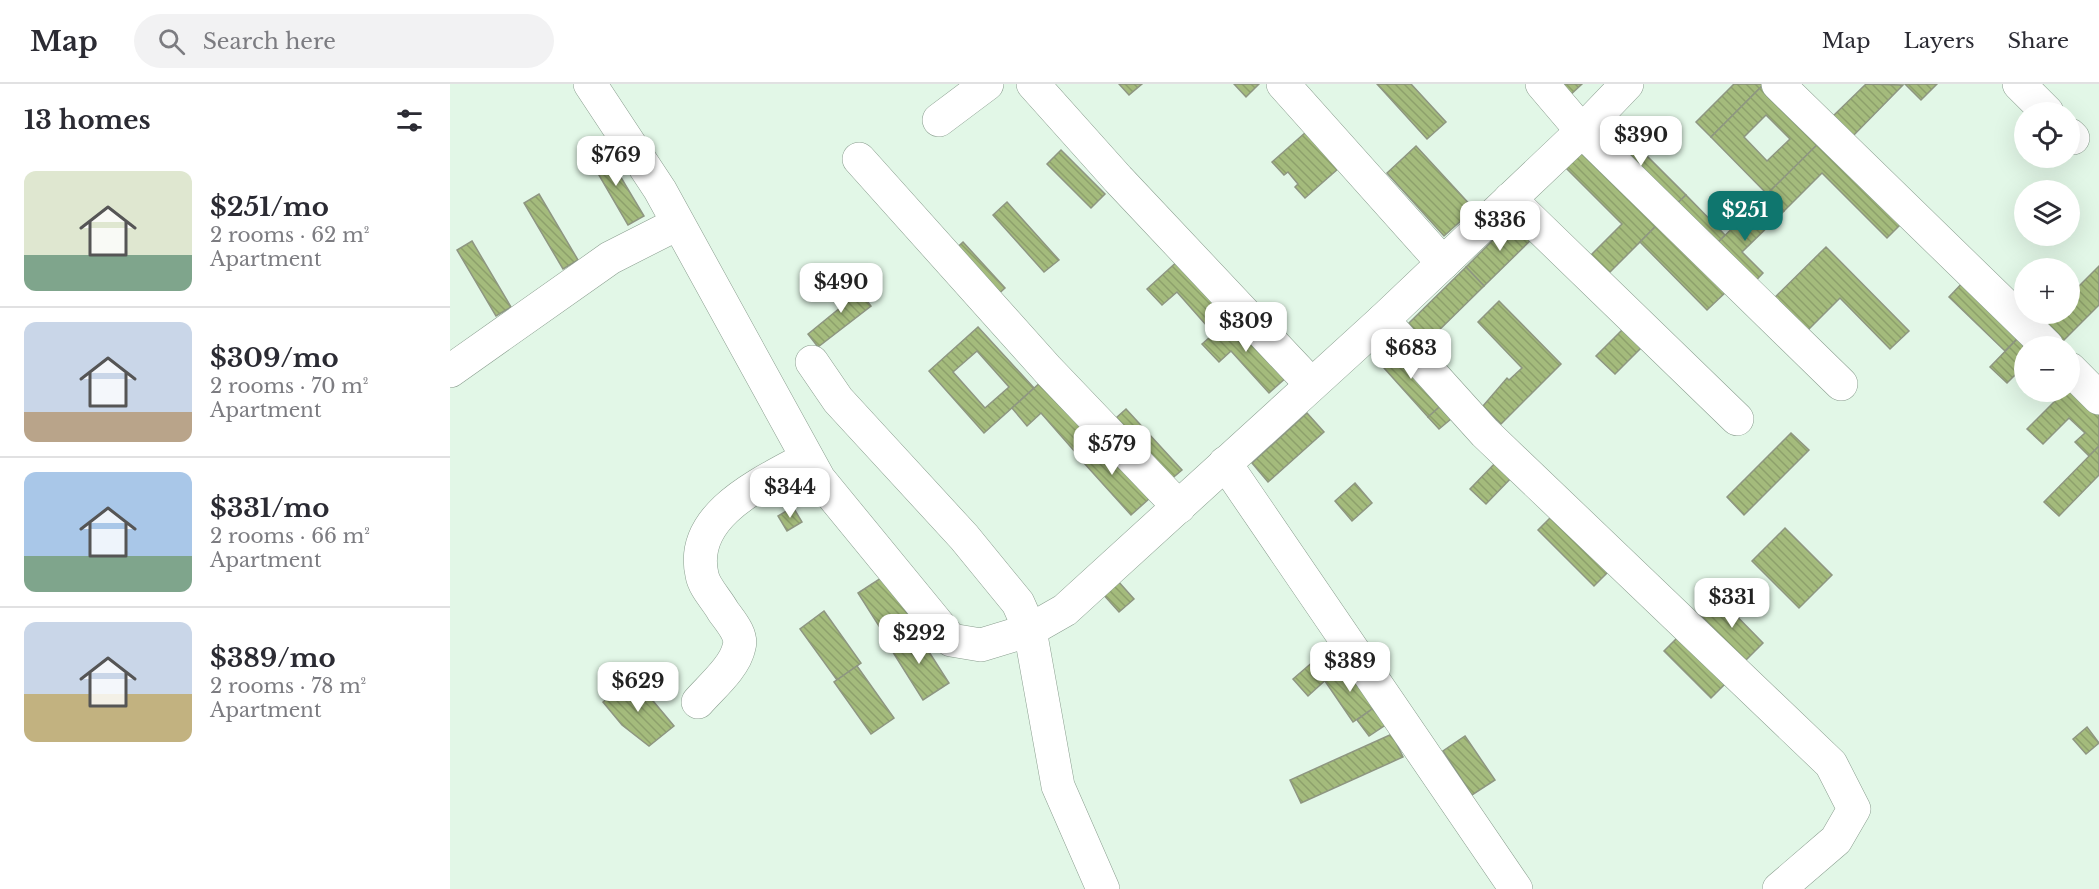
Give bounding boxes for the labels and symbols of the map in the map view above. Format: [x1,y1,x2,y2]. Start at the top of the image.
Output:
pin: $390 [1605,116,1677,167]
pin: $769 [580,136,652,187]
pin: $251 [1709,191,1781,242]
pin: $336 [1464,201,1536,252]
pin: $490 [805,263,877,314]
pin: $309 [1210,302,1282,353]
pin: $683 [1375,329,1447,380]
pin: $579 [1076,425,1148,476]
pin: $344 [754,468,826,519]
pin: $331 [1696,578,1768,629]
pin: $292 [883,614,955,665]
pin: $389 [1314,642,1386,693]
pin: $629 [602,662,674,713]

